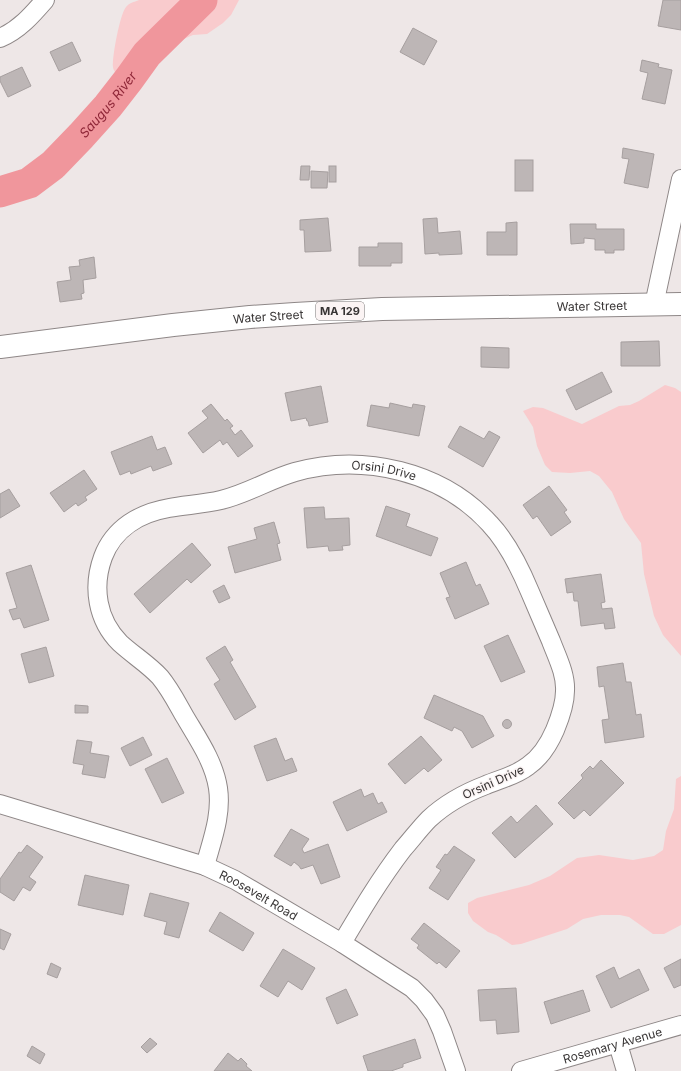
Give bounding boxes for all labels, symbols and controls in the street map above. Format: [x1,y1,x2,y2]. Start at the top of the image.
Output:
water label: Saugus River [76,67,140,141]
street label: Water Street [557,297,627,314]
road number: MA 129 [316,302,364,320]
street label: Water Street [232,306,304,326]
street label: Orsini Drive [351,457,419,483]
street label: Orsini Drive [460,762,526,802]
street label: Roosevelt Road [217,866,301,923]
street label: Rosemary Avenue [561,1023,664,1066]

